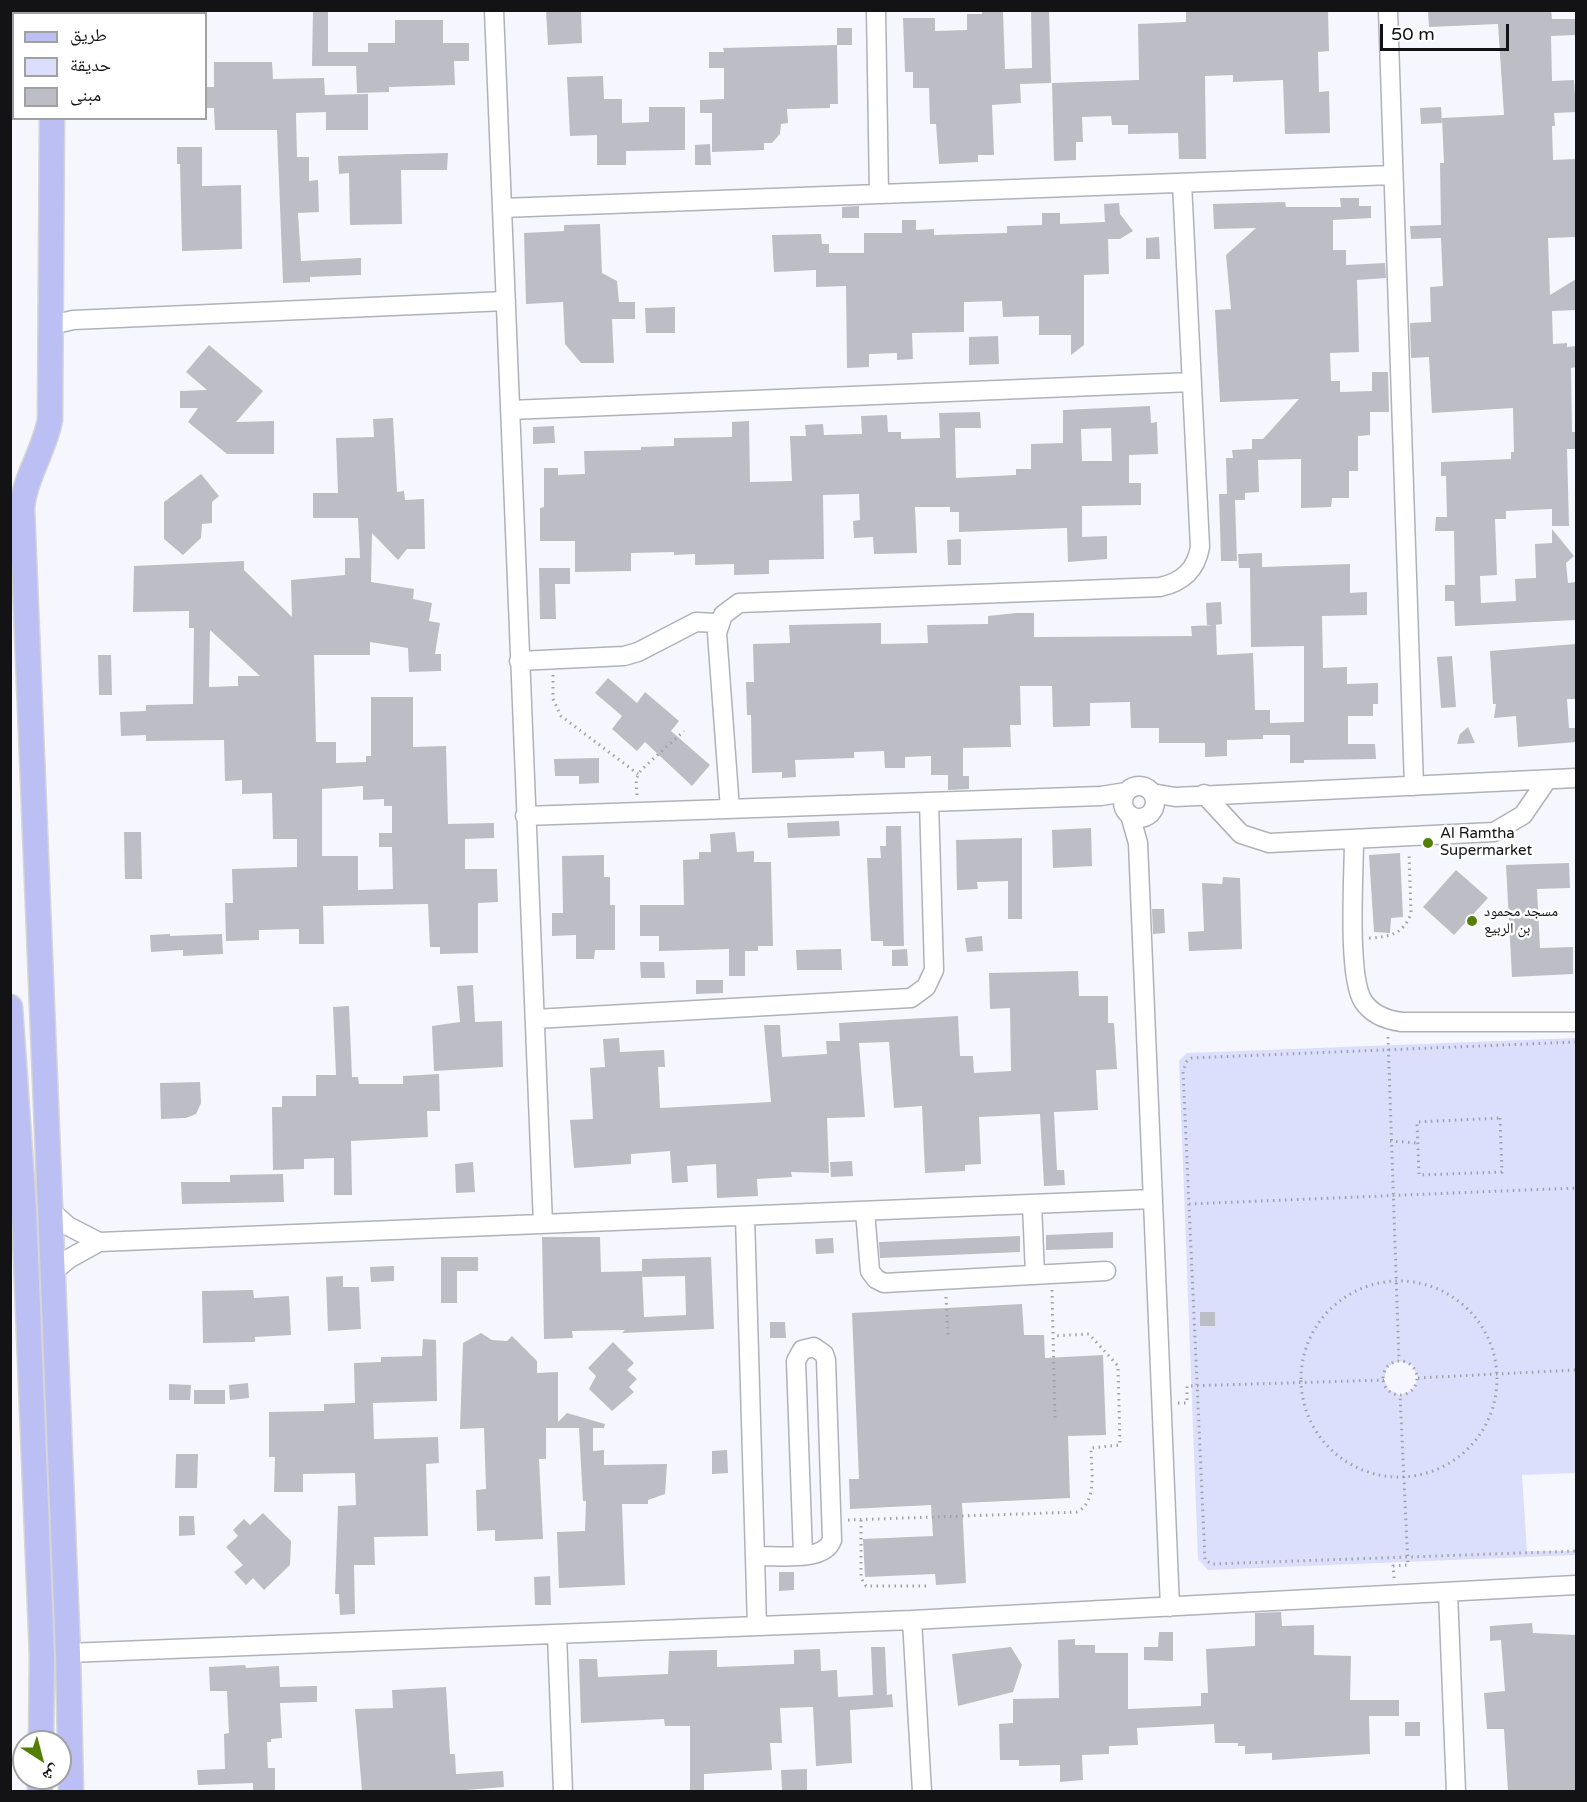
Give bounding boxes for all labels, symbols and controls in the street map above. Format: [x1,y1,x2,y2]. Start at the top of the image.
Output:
legend [12,12,207,120]
scale bar [1383,12,1512,50]
text: 50 m [1391,23,1435,45]
text: طريق [70,24,107,46]
text: حديقة [70,54,111,76]
text: مبنى [70,84,101,106]
place label: Al Ramtha Supermarket [1440,825,1532,860]
marker: Al Ramtha Supermarket [1421,836,1435,850]
place label: مسجد محمود بن الربيع [1484,903,1558,938]
marker: مسجد محمود بن الربيع [1465,914,1479,928]
north arrow [12,1730,72,1790]
text: ش [39,1760,64,1786]

